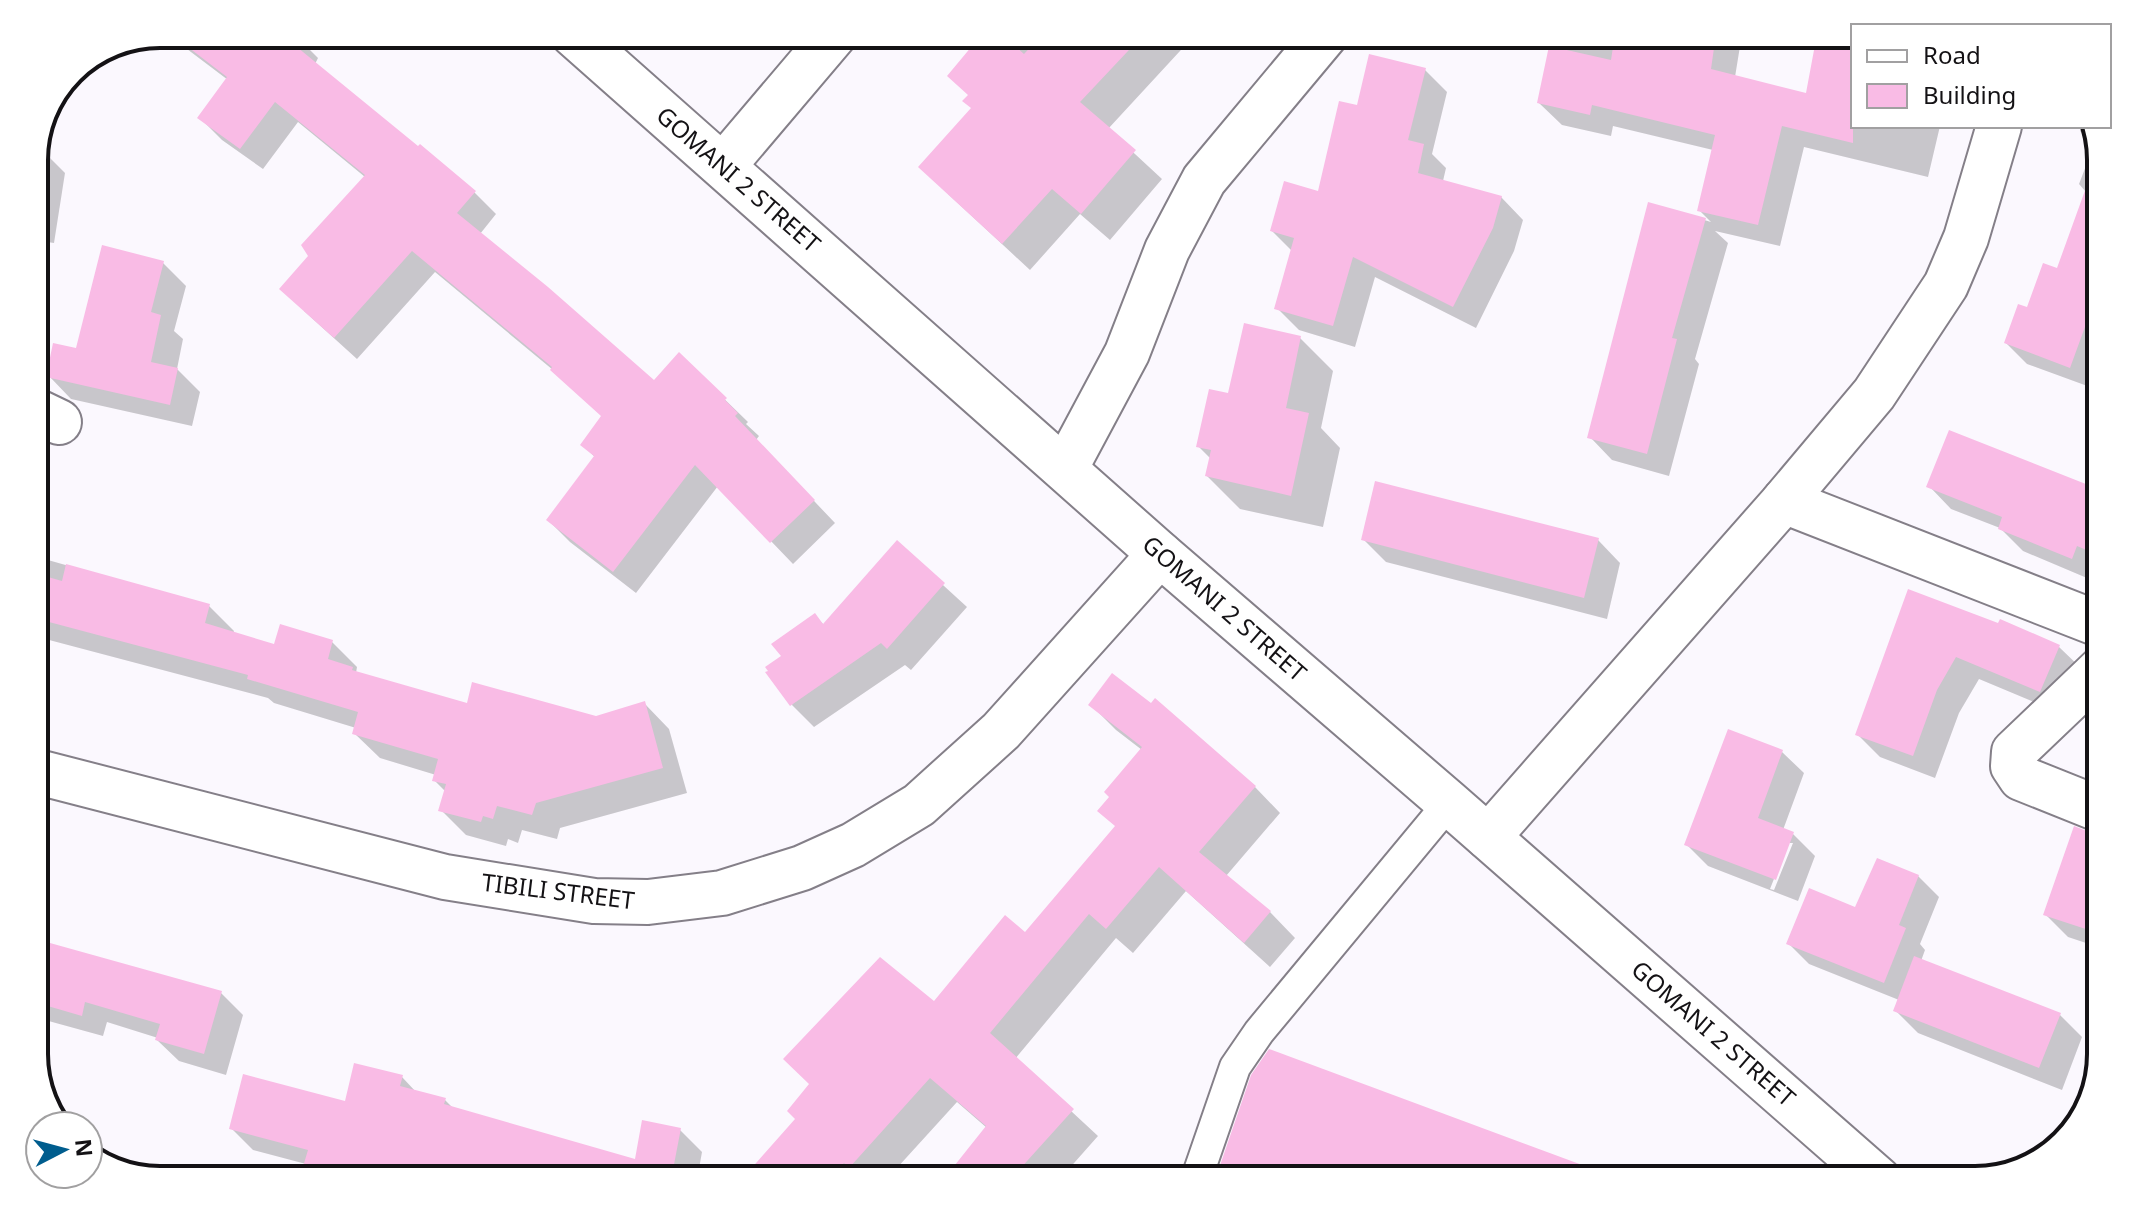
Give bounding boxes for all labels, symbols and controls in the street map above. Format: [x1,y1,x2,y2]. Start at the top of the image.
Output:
legend [1851,24,2111,128]
text: Road [1923,38,1981,71]
text: Building [1923,78,2016,111]
street label: GOMANI 2 STREET [650,98,829,260]
street label: GOMANI 2 STREET [1136,527,1315,689]
street label: TIBILI STREET [480,865,637,916]
street label: GOMANI 2 STREET [1625,952,1804,1114]
north arrow [24,1110,104,1190]
text: N [69,1137,101,1158]

